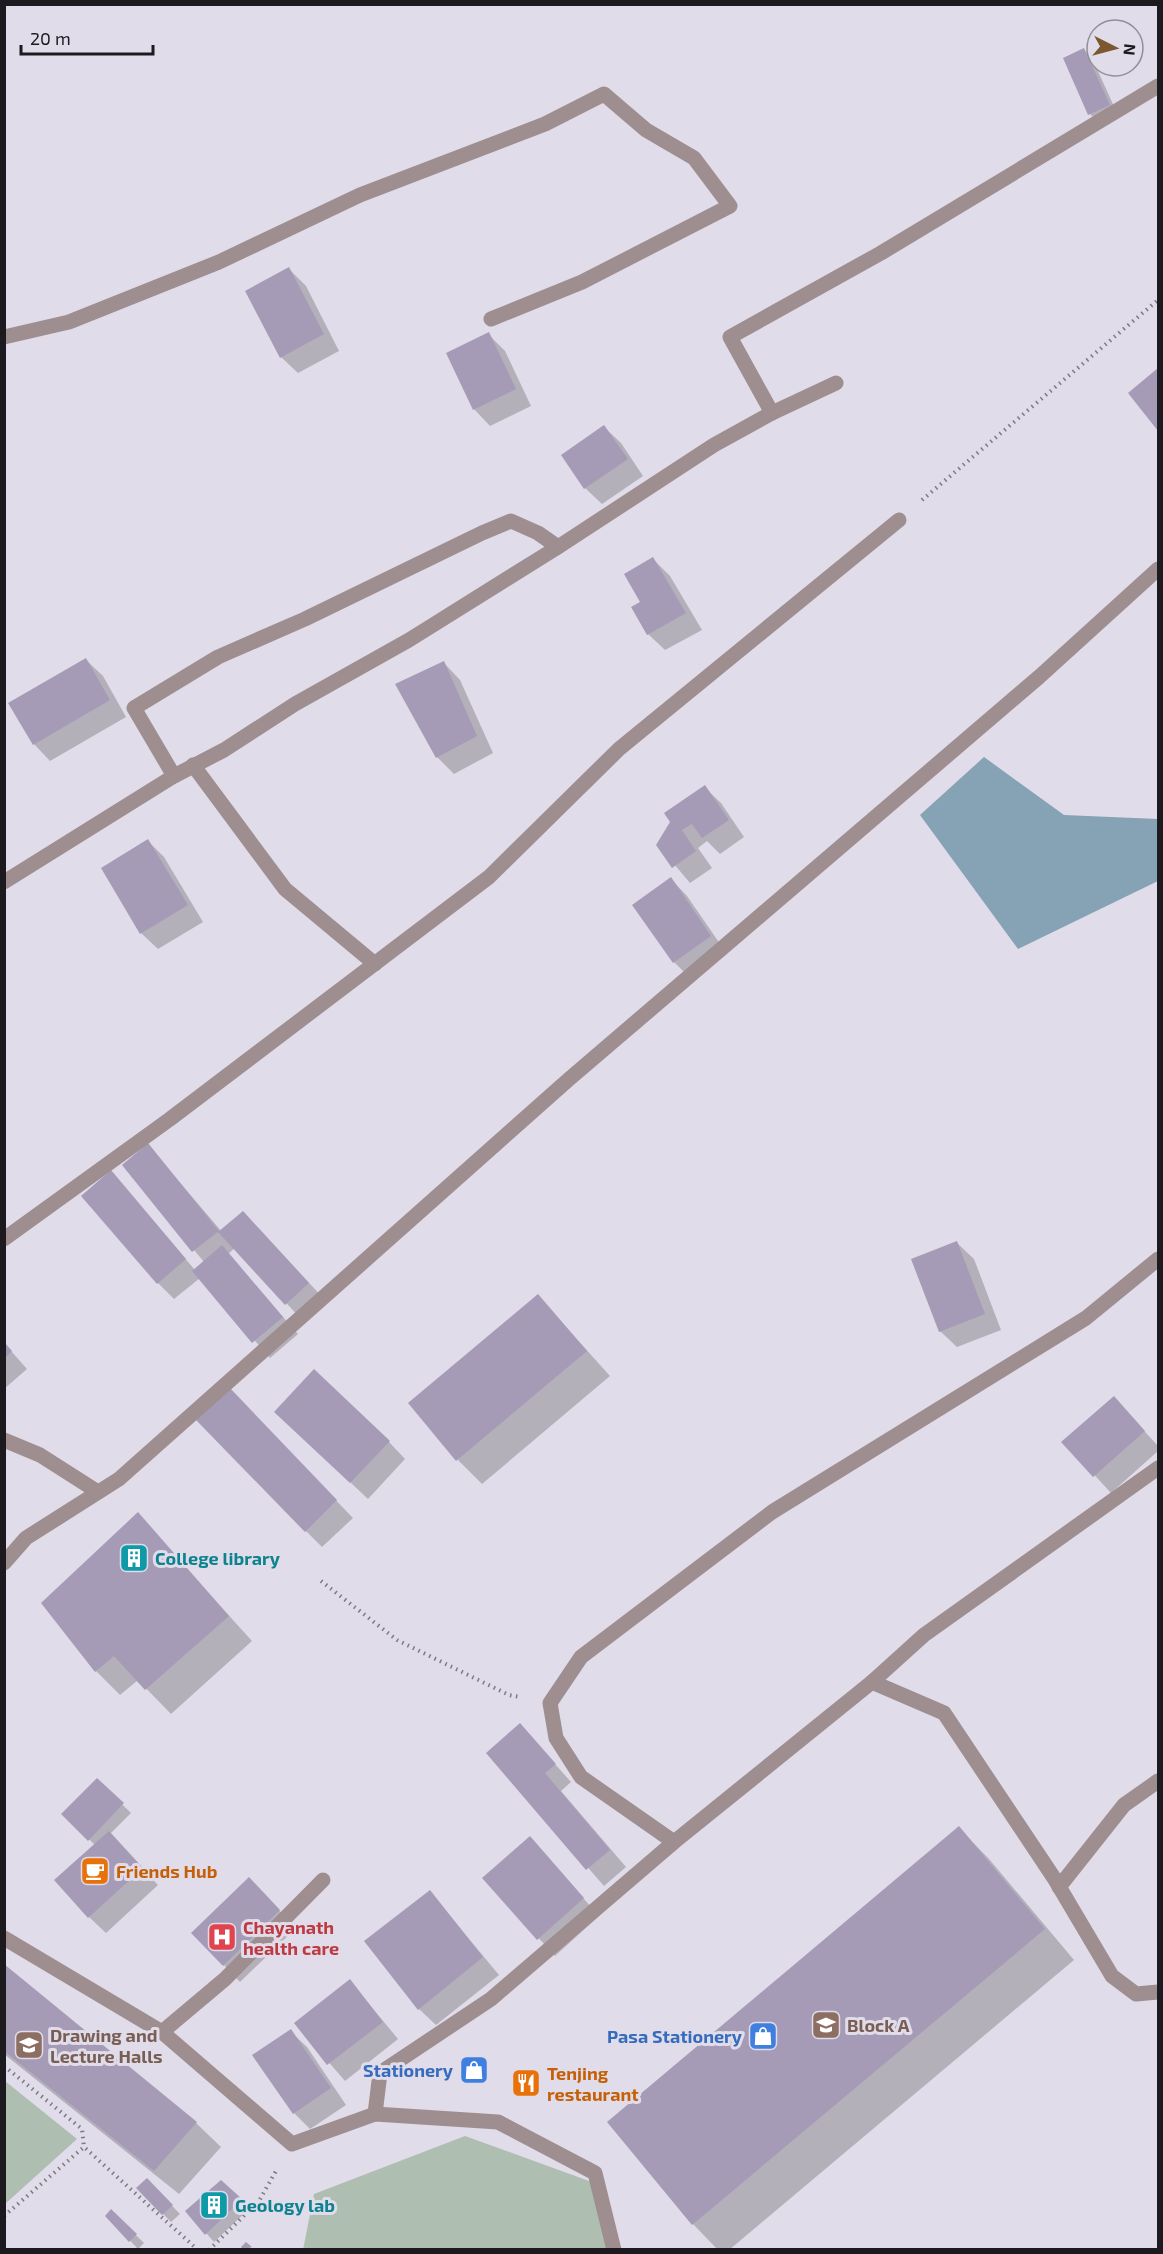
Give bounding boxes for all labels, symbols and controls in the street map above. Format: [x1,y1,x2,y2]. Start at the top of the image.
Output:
scale bar [21,18,153,56]
north arrow [1085,18,1145,78]
text: 20 m [30,27,71,49]
text: N [1120,43,1140,56]
building icon: College library [118,1542,150,1574]
place label: College library [155,1547,281,1569]
cafe icon: Friends Hub [79,1855,111,1887]
place label: Friends Hub [116,1860,217,1882]
place label: Chayanath health care [243,1916,339,1959]
hospital icon: Chayanath health care [206,1921,238,1953]
school or university icon: Block A [810,2009,842,2041]
place label: Block A [847,2014,910,2036]
shop icon: Pasa Stationery [747,2020,779,2052]
place label: Drawing and Lecture Halls [50,2024,163,2067]
place label: Pasa Stationery [607,2025,743,2047]
school or university icon: Drawing and Lecture Halls [13,2029,45,2061]
shop icon: Stationery [458,2054,490,2086]
place label: Stationery [363,2059,454,2081]
place label: Tenjing restaurant [547,2062,639,2105]
restaurant icon: Tenjing restaurant [510,2067,542,2099]
building icon: Geology lab [198,2189,230,2221]
place label: Geology lab [235,2194,335,2216]

